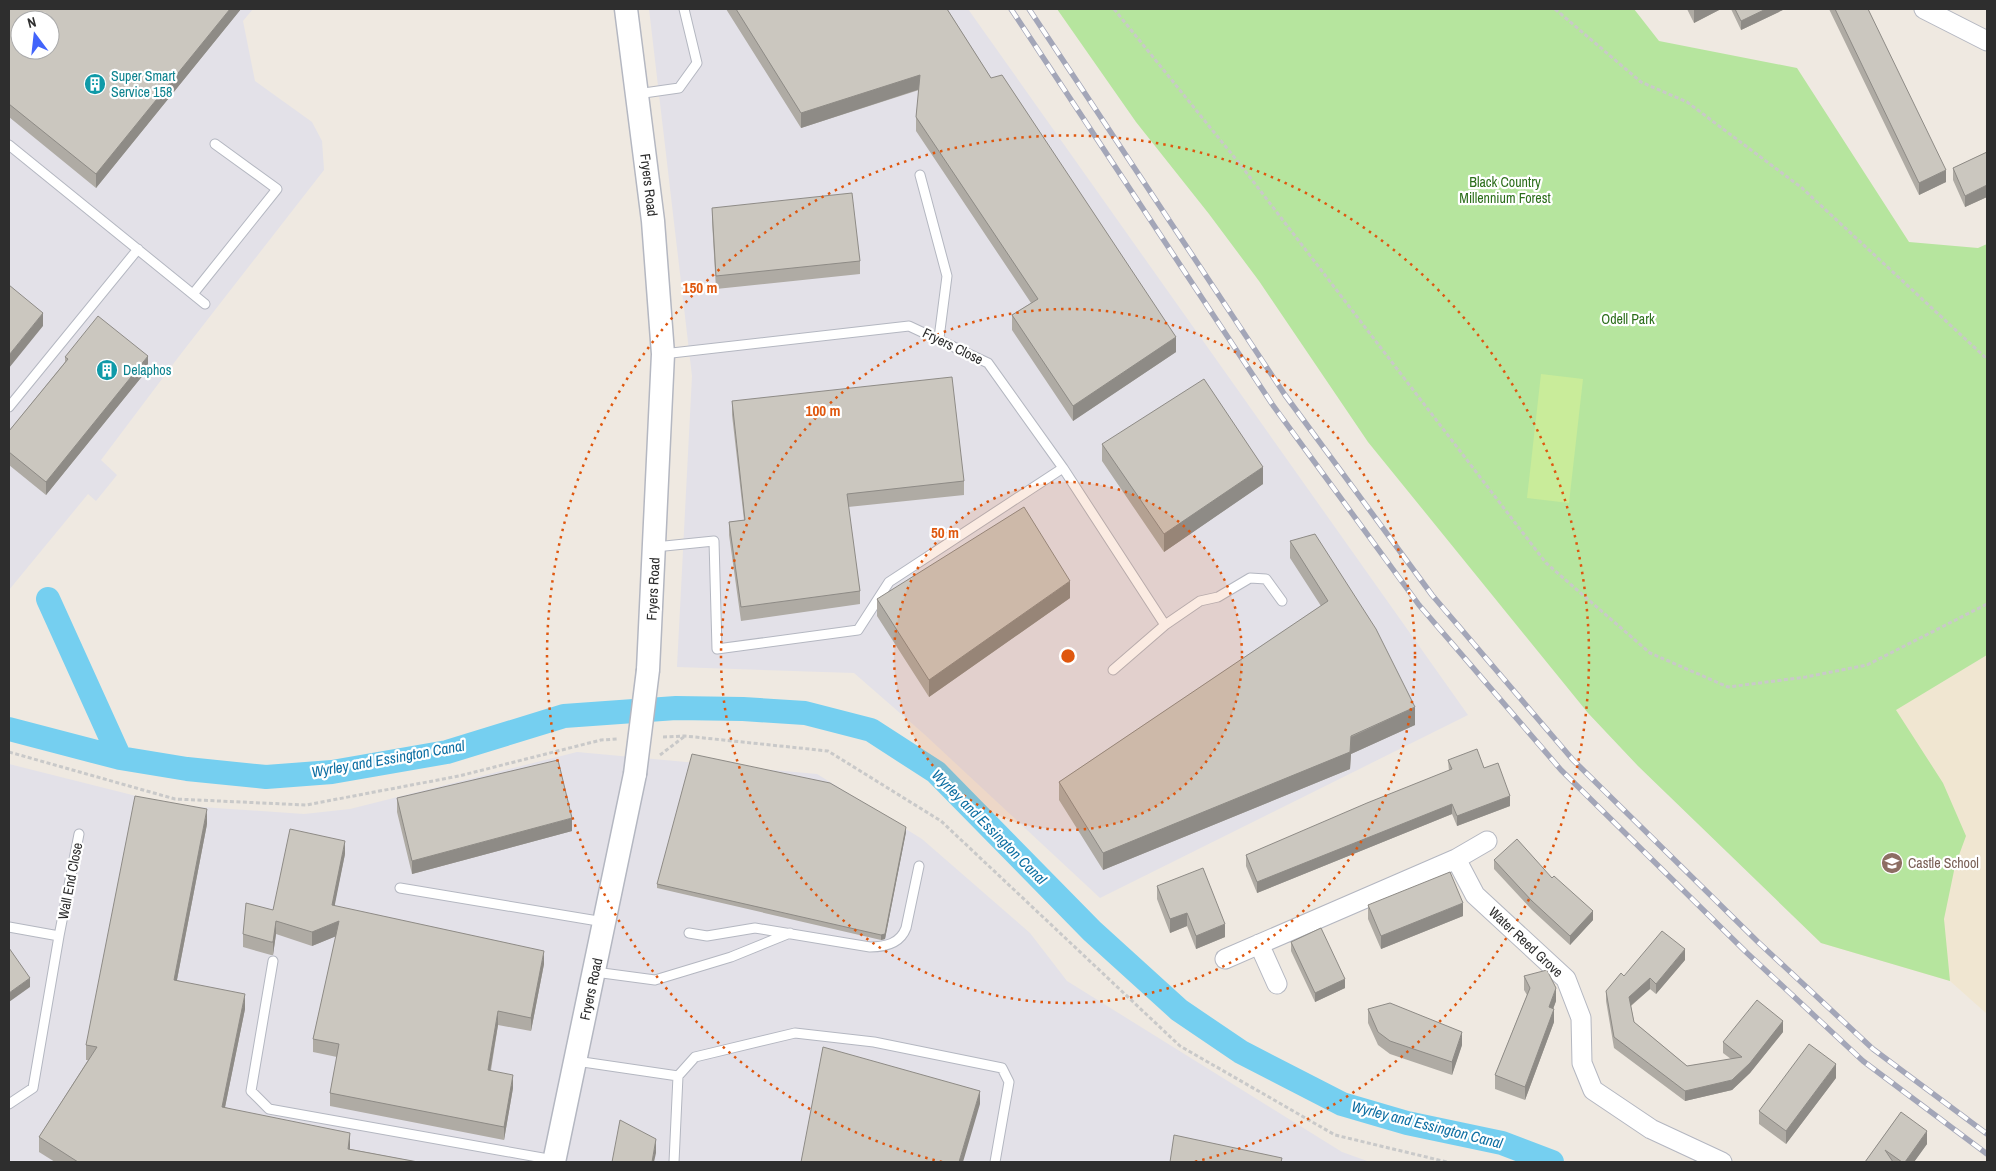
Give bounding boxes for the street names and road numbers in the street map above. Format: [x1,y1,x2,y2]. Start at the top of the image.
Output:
street label: Fryers Road [636,153,662,217]
street label: Fryers Close [920,324,986,368]
street label: Fryers Road [642,557,664,621]
street label: Wall End Close [54,841,86,921]
street label: Water Reed Grove [1485,903,1567,981]
street label: Fryers Road [576,956,606,1022]

